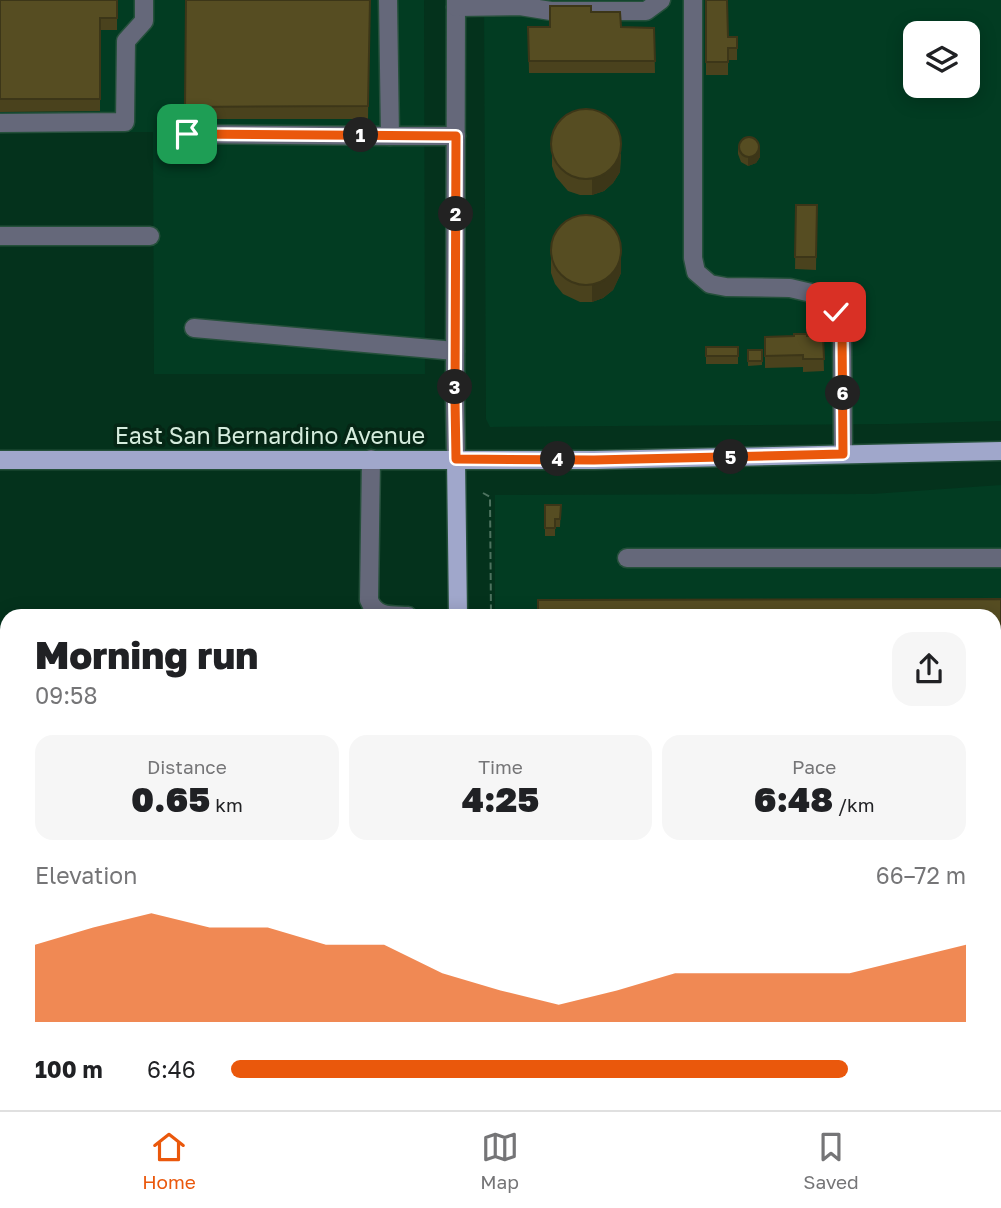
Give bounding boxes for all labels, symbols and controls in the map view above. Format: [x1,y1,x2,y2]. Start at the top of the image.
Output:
map controls [903,21,980,98]
button: layers [903,21,980,98]
pin [157,104,217,164]
icon: arrive [168,115,206,153]
pin: 1 [344,118,378,152]
text: 1 [356,123,365,146]
pin: 2 [438,196,474,232]
text: 2 [450,202,461,225]
pin [806,282,866,342]
icon: check [817,293,855,331]
pin: 3 [438,370,472,404]
text: 3 [449,375,460,398]
pin: 6 [826,376,860,410]
text: 6 [836,381,849,404]
street label: East San Bernardino Avenue [115,421,425,449]
pin: 5 [714,440,748,475]
pin: 4 [540,442,576,476]
text: 5 [725,445,736,468]
text: 4 [552,447,563,470]
text: Morning run [35,632,258,677]
button: share [892,632,966,706]
text: 09:58 [35,681,97,709]
text: Distance [147,755,227,778]
text: Time [478,755,523,778]
text: Pace [792,755,836,778]
text: 0.65 [131,778,210,820]
text: 4:25 [462,778,539,820]
text: 6:48 [754,778,833,820]
text: km [210,793,243,816]
text: /km [833,793,875,816]
text: Elevation [35,861,137,889]
text: 66–72 m [876,861,966,889]
text: 100 m [35,1055,103,1083]
text: 6:46 [147,1055,196,1083]
tab: Home [142,1128,196,1193]
tab: Map [480,1128,519,1193]
tab: Saved [803,1128,859,1193]

